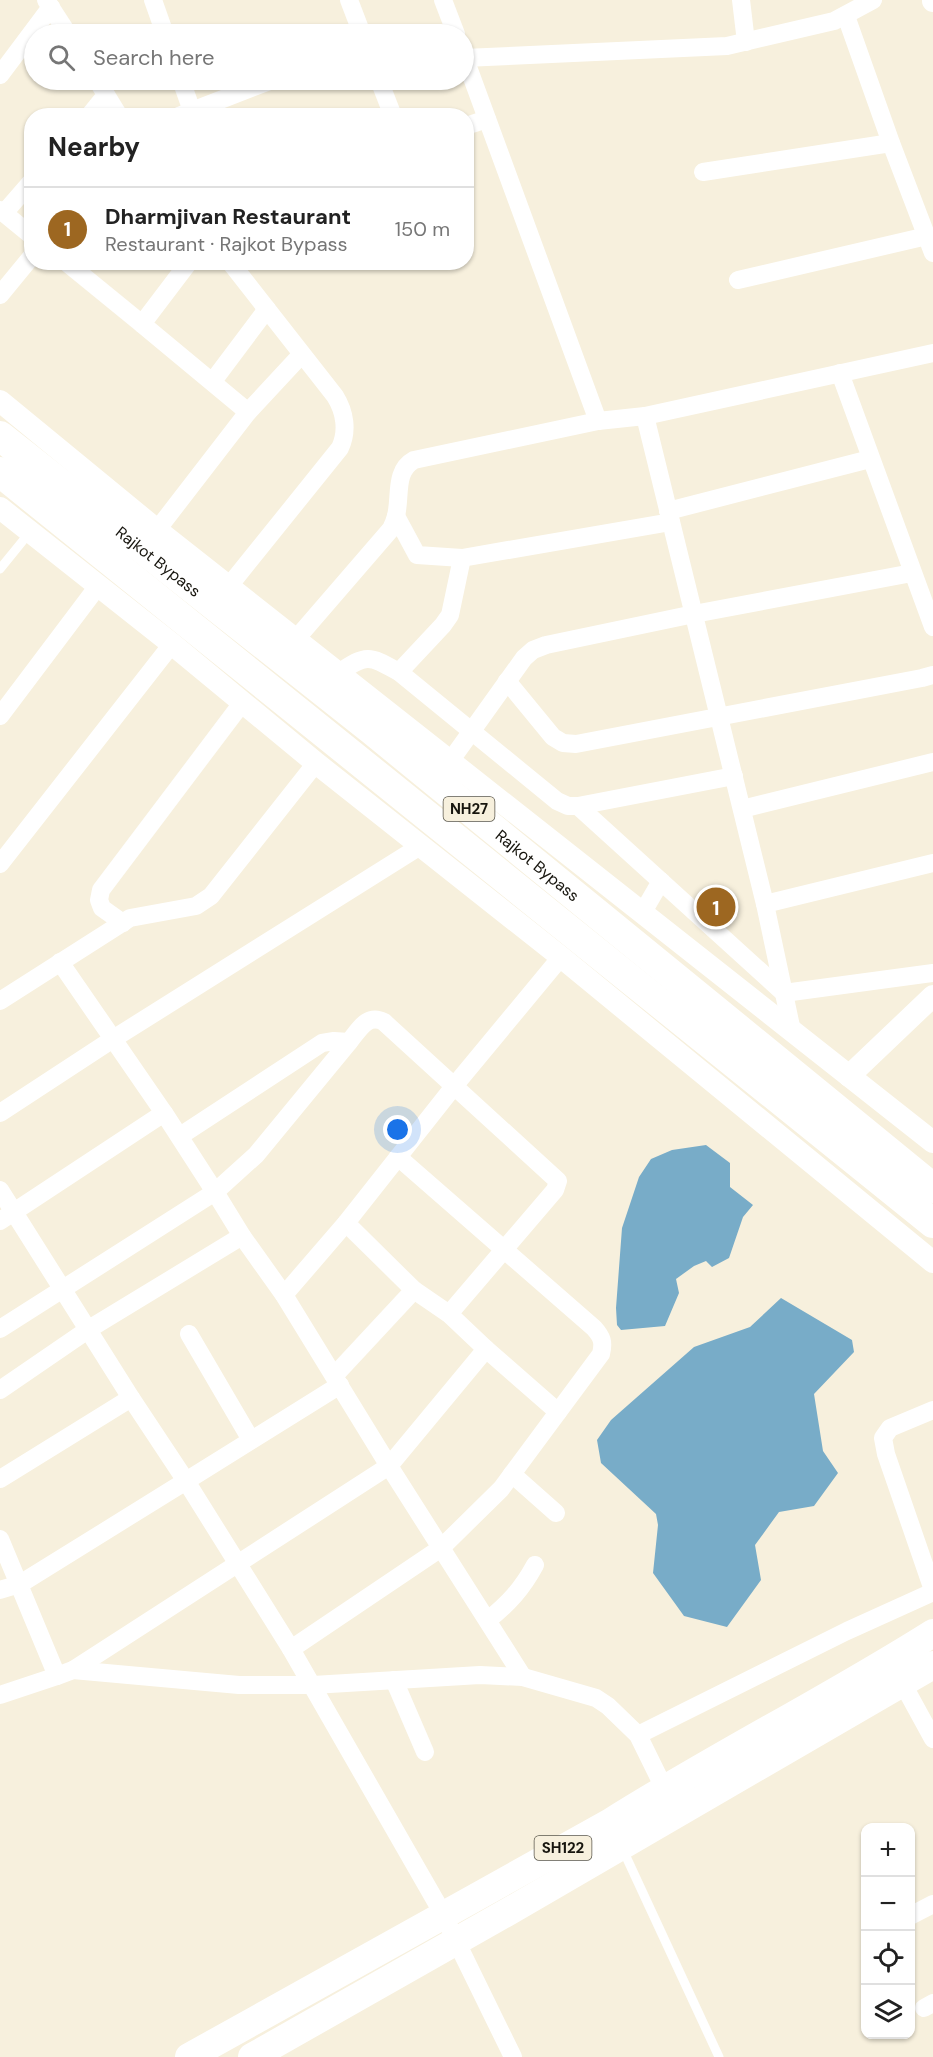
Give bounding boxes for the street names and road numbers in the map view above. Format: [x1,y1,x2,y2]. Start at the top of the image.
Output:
street label: Rajkot Bypass [112,521,205,601]
road number: NH27 [444,797,494,821]
street label: Rajkot Bypass [491,825,584,906]
road number: SH122 [534,1836,592,1860]

